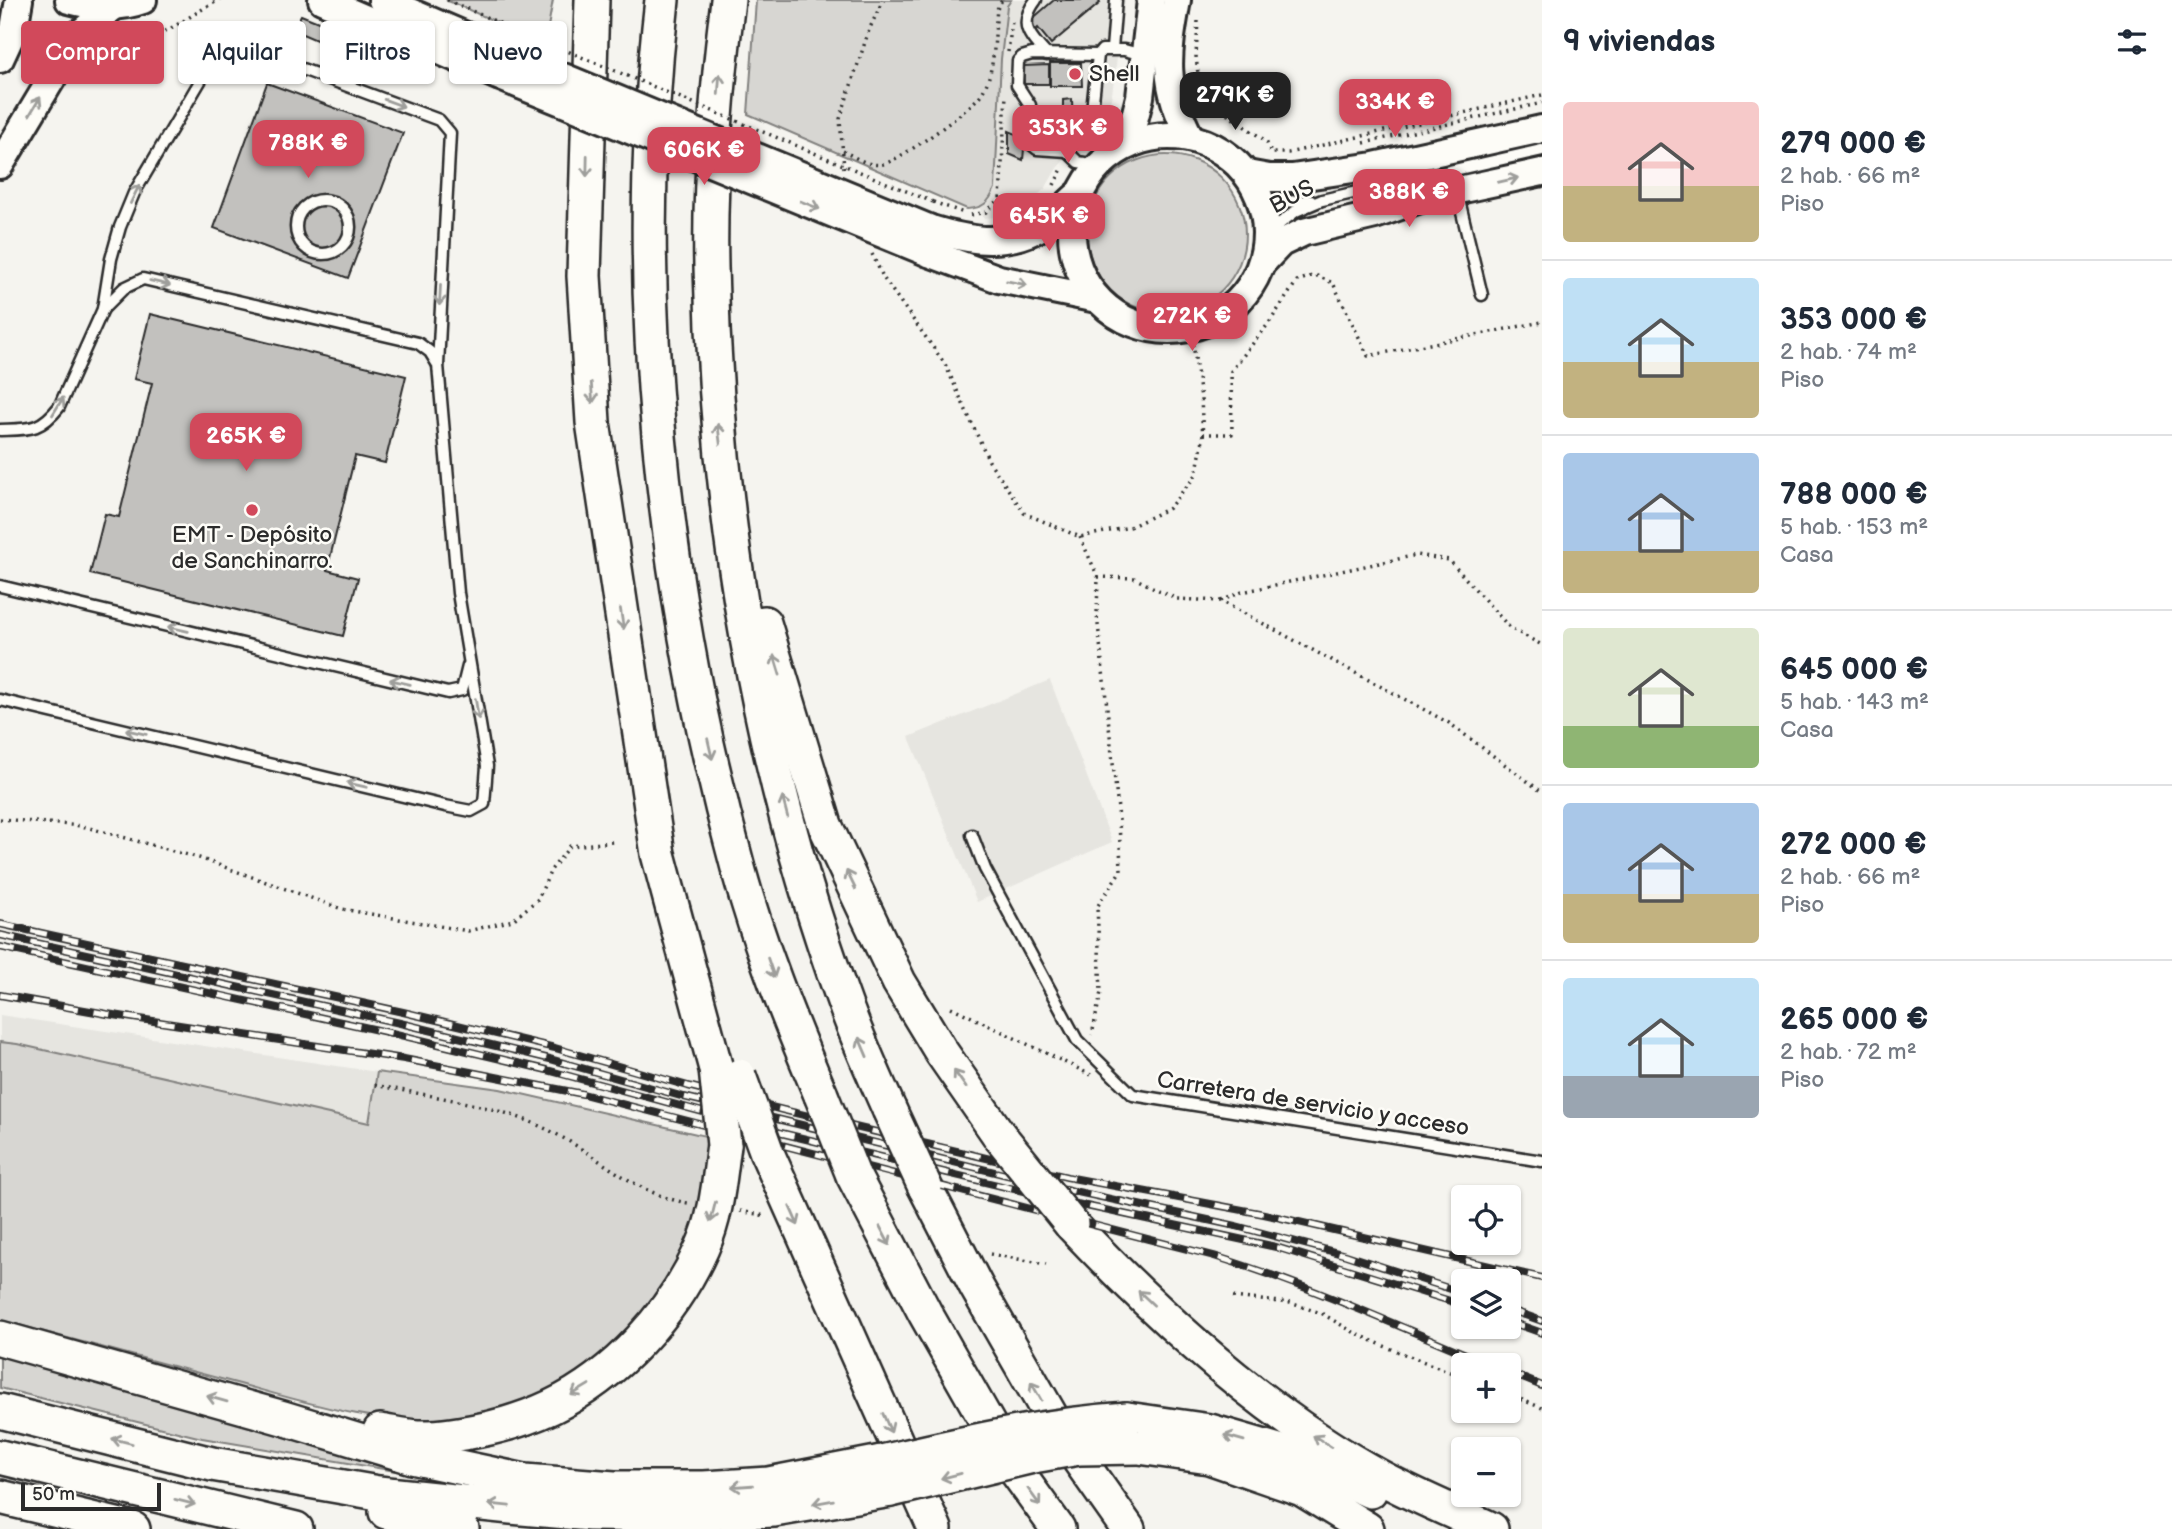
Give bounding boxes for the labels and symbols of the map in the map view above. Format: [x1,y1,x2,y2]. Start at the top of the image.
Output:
place label: Shell [1089,60,1140,88]
marker: Shell [1067,66,1083,82]
pin: 279K € [1178,72,1292,132]
one-way arrow [713,74,726,96]
pin: 334K € [1338,80,1452,139]
one-way arrow [28,97,42,117]
one-way arrow [383,98,405,110]
pin: 353K € [1011,106,1125,165]
pin: 788K € [251,120,365,180]
pin: 606K € [647,128,761,187]
one-way arrow [580,154,594,177]
pin: 388K € [1352,170,1466,229]
one-way arrow [1496,173,1519,186]
street label: BUS [1265,174,1319,220]
one-way arrow [129,184,143,205]
pin: 645K € [992,194,1106,253]
one-way arrow [799,199,820,212]
one-way arrow [148,277,171,291]
one-way arrow [1005,277,1028,290]
one-way arrow [434,283,447,306]
pin: 272K € [1135,294,1249,353]
one-way arrow [585,382,598,405]
one-way arrow [51,396,65,416]
pin: 265K € [189,414,303,473]
one-way arrow [713,423,726,446]
marker: EMT - Depósito de Sanchinarro. [244,502,260,518]
place label: EMT - Depósito de Sanchinarro. [171,521,333,575]
one-way arrow [616,607,629,630]
one-way arrow [167,622,190,635]
one-way arrow [769,655,782,677]
one-way arrow [389,675,412,688]
one-way arrow [471,697,484,720]
one-way arrow [125,725,148,738]
one-way arrow [703,737,717,760]
one-way arrow [346,778,369,791]
one-way arrow [778,796,791,819]
one-way arrow [844,870,857,891]
one-way arrow [766,956,779,978]
one-way arrow [855,1036,868,1058]
street label: Carretera de servicio y acceso [1155,1065,1471,1143]
one-way arrow [953,1070,967,1089]
one-way arrow [706,1200,719,1223]
one-way arrow [788,1204,801,1226]
one-way arrow [879,1225,892,1246]
one-way arrow [1137,1290,1155,1306]
one-way arrow [1029,1381,1042,1402]
one-way arrow [570,1383,590,1397]
one-way arrow [206,1392,228,1405]
one-way arrow [881,1412,894,1434]
one-way arrow [1224,1431,1246,1444]
one-way arrow [1313,1433,1333,1447]
one-way arrow [111,1434,134,1447]
one-way arrow [940,1469,963,1483]
one-way arrow [731,1479,754,1492]
scale bar [21,1480,161,1512]
one-way arrow [1027,1487,1042,1506]
one-way arrow [173,1496,196,1509]
one-way arrow [812,1496,835,1509]
one-way arrow [488,1499,511,1512]

